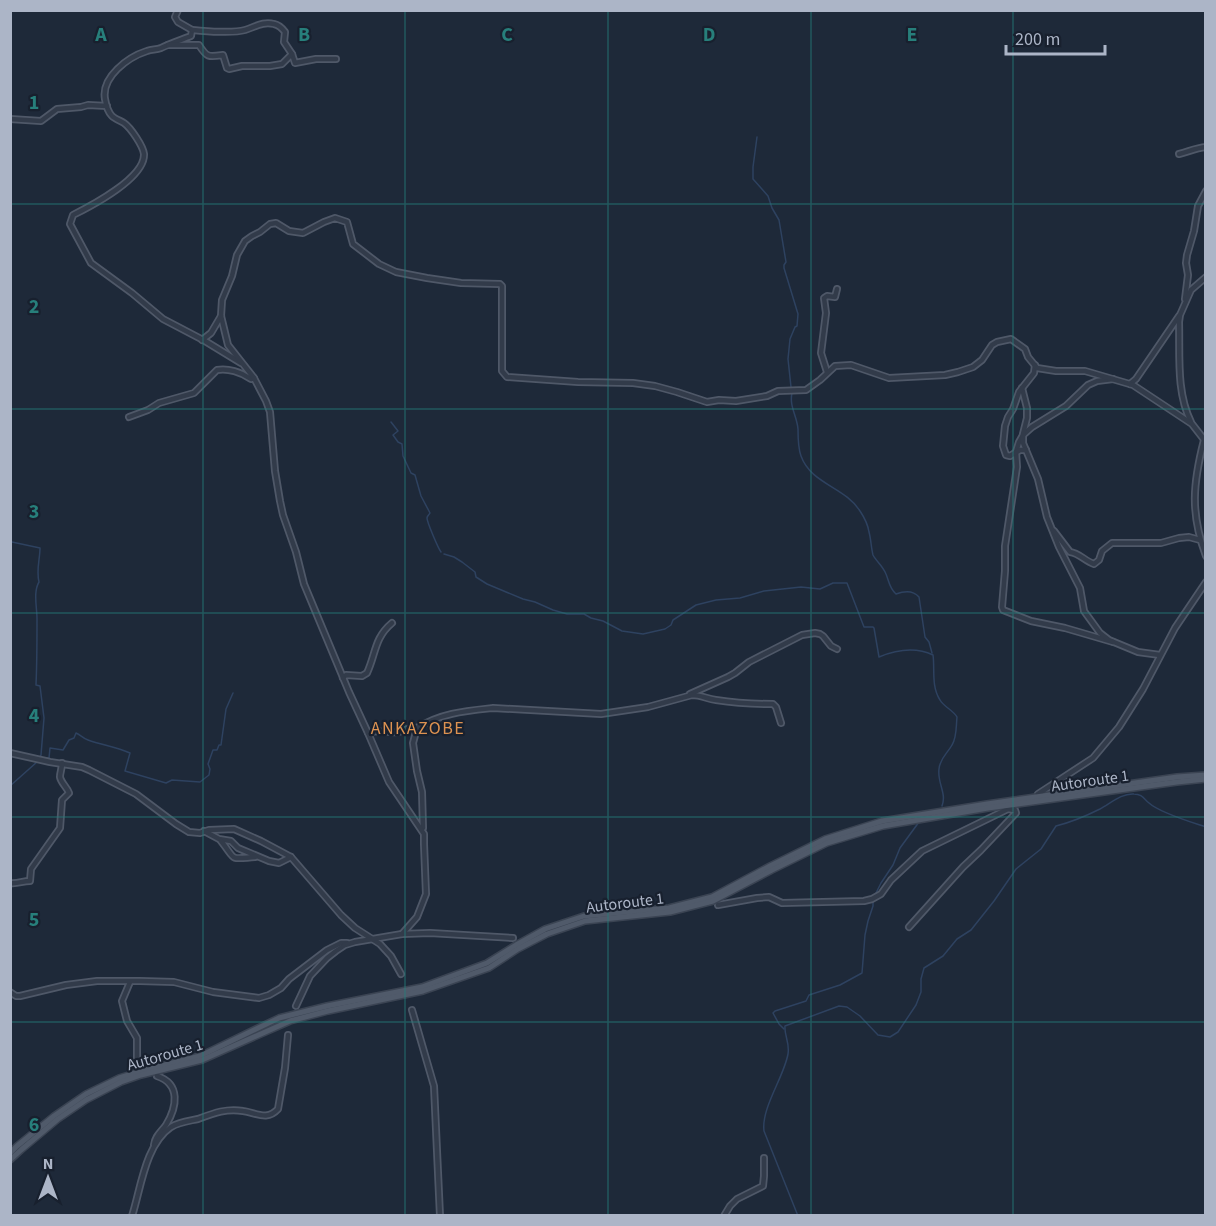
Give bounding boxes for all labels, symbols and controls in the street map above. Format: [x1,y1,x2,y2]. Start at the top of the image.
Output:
scale bar [1006,18,1105,56]
text: A [94,21,107,49]
text: B [298,21,310,49]
text: C [501,21,513,49]
text: D [703,21,715,49]
text: E [907,21,917,49]
text: 200 m [1015,27,1060,52]
text: 1 [29,89,39,117]
text: 2 [29,293,39,321]
text: 3 [29,498,39,526]
text: 4 [29,702,40,730]
district label: ANKAZOBE [371,716,465,741]
street label: Autoroute 1 [1050,765,1130,797]
street label: Autoroute 1 [585,887,665,919]
text: 5 [29,906,39,934]
street label: Autoroute 1 [124,1034,206,1076]
text: 6 [29,1111,39,1139]
north arrow [18,1148,78,1208]
text: N [43,1153,53,1175]

